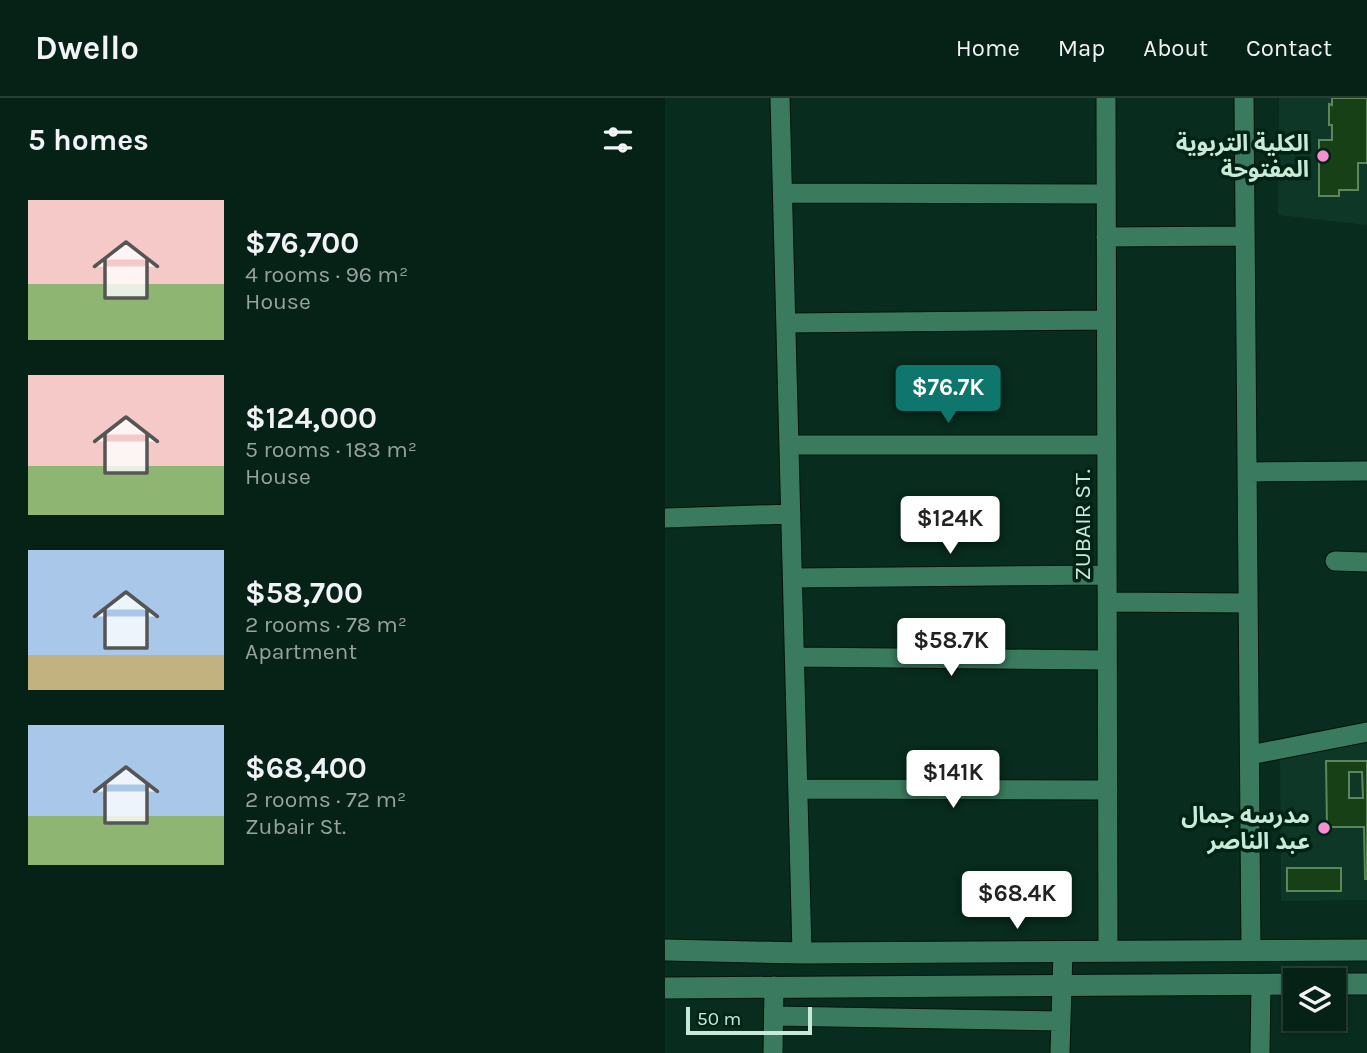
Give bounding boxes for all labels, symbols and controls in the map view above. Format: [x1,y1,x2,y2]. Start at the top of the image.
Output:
text: Dwello [35,29,139,67]
text: Home [956,34,1020,62]
text: Map [1058,34,1105,62]
text: About [1143,34,1208,62]
text: Contact [1246,34,1332,62]
icon: filters [599,121,637,159]
text: 5 homes [28,122,149,158]
place label: الكلية التربوية المفتوحة [1176,130,1309,183]
marker: الكلية التربوية المفتوحة [1315,148,1331,164]
text: $76,700 [245,225,359,261]
icon: home [84,228,168,312]
text: 4 rooms · 96 m² [245,261,408,288]
text: House [245,288,311,315]
pin: $76.7K [891,366,1005,425]
text: $76.7K [912,374,984,401]
text: $124,000 [245,400,377,436]
icon: home [84,403,168,487]
text: 5 rooms · 183 m² [245,436,417,463]
text: House [245,463,311,490]
street label: ZUBAIR ST. [1069,469,1096,581]
pin: $124K [901,496,999,556]
text: $124K [917,505,983,532]
text: $58,700 [245,575,363,611]
icon: home [84,578,168,662]
text: 2 rooms · 78 m² [245,611,407,638]
pin: $58.7K [894,618,1008,678]
text: $58.7K [913,627,989,654]
text: Apartment [245,638,357,665]
text: $68,400 [245,750,367,786]
pin: $141K [904,750,1002,810]
icon: home [84,753,168,837]
text: $141K [923,759,983,786]
text: 2 rooms · 72 m² [245,786,406,813]
place label: مدرسه جمال عبد الناصر [1181,802,1310,855]
text: Zubair St. [245,813,346,840]
marker: مدرسه جمال عبد الناصر [1316,820,1332,836]
pin: $68.4K [960,872,1074,931]
text: $68.4K [978,880,1056,907]
map controls [1283,968,1346,1031]
button: layers [1283,968,1346,1031]
scale bar [686,1004,812,1036]
text: 50 m [697,1008,741,1030]

